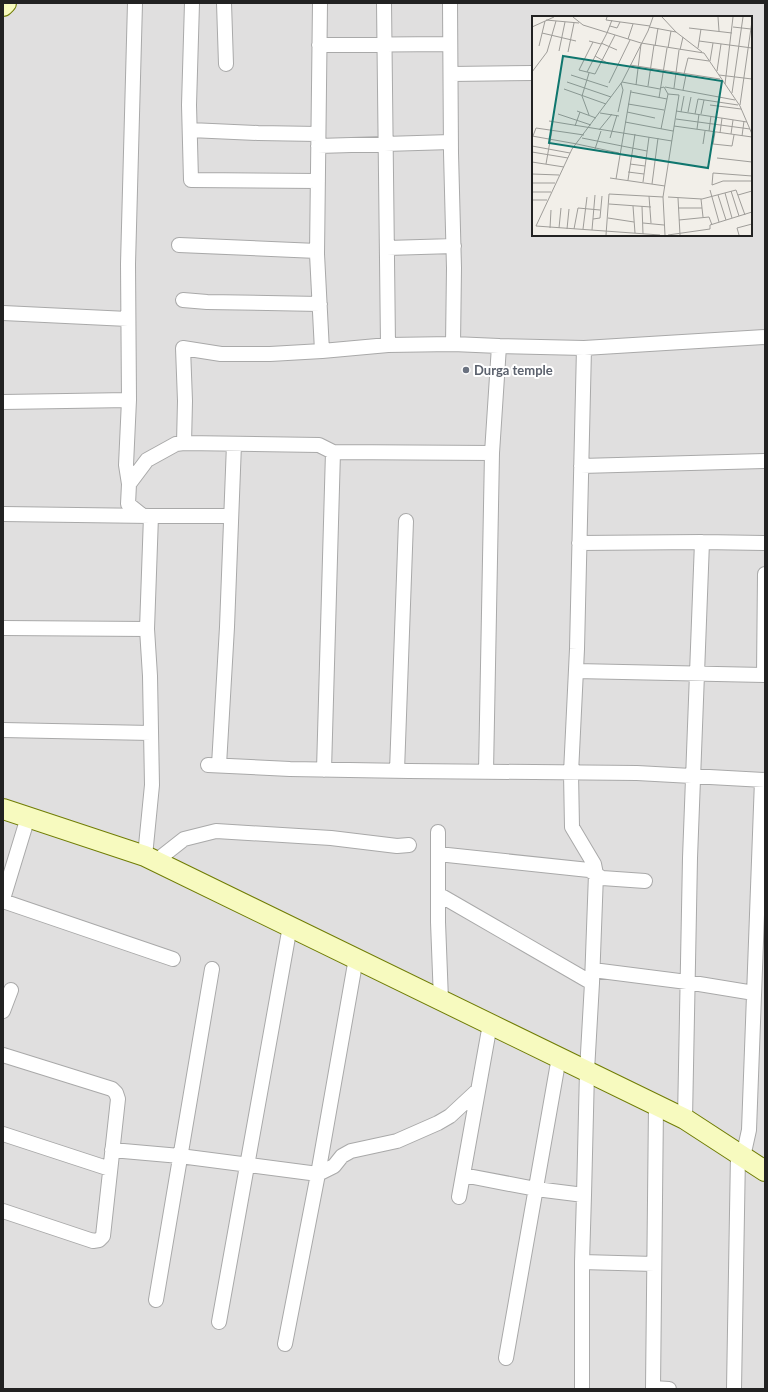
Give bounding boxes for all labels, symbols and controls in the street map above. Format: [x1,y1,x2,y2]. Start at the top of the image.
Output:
inset map [532,16,752,236]
place label: Durga temple [474,362,553,378]
marker: Durga temple [461,365,471,375]

